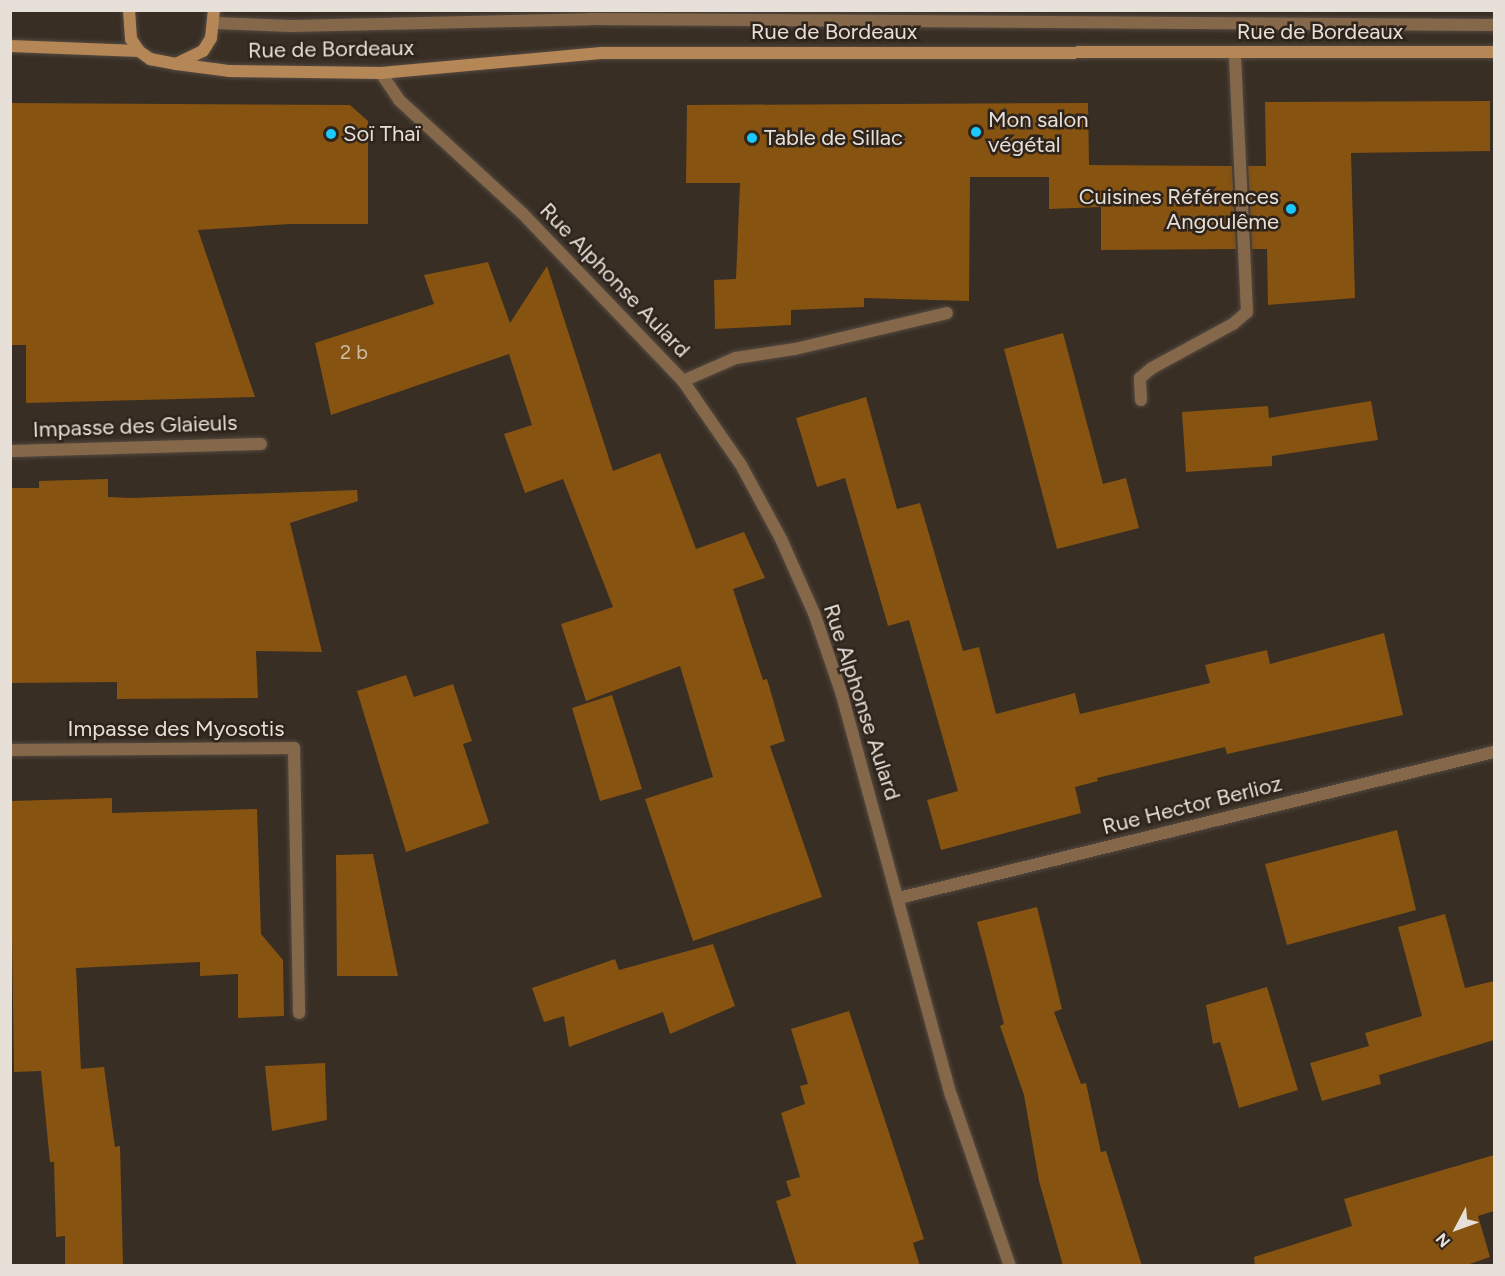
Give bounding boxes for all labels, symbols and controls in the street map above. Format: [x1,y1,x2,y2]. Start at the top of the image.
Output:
street label: Rue de Bordeaux [751,19,917,45]
street label: Rue de Bordeaux [1237,19,1403,45]
street label: Rue de Bordeaux [248,34,414,64]
place label: Mon salon végétal [988,106,1088,158]
place label: Soï Thaï [343,121,421,147]
place label: Table de Sillac [764,125,903,151]
marker: Mon salon végétal [969,125,983,139]
marker: Soï Thaï [324,127,338,141]
marker: Table de Sillac [745,131,759,145]
place label: Cuisines Références Angoulême [1079,183,1279,234]
street label: Rue Alphonse Aulard [534,197,696,363]
marker: Cuisines Références Angoulême [1284,202,1298,216]
house number: 2 b [340,340,368,364]
street label: Impasse des Glaieuls [32,409,238,443]
street label: Rue Alphonse Aulard [818,601,906,803]
street label: Impasse des Myosotis [68,716,284,742]
street label: Rue Hector Berlioz [1099,770,1285,840]
north arrow [1427,1198,1487,1258]
text: N [1432,1229,1454,1251]

